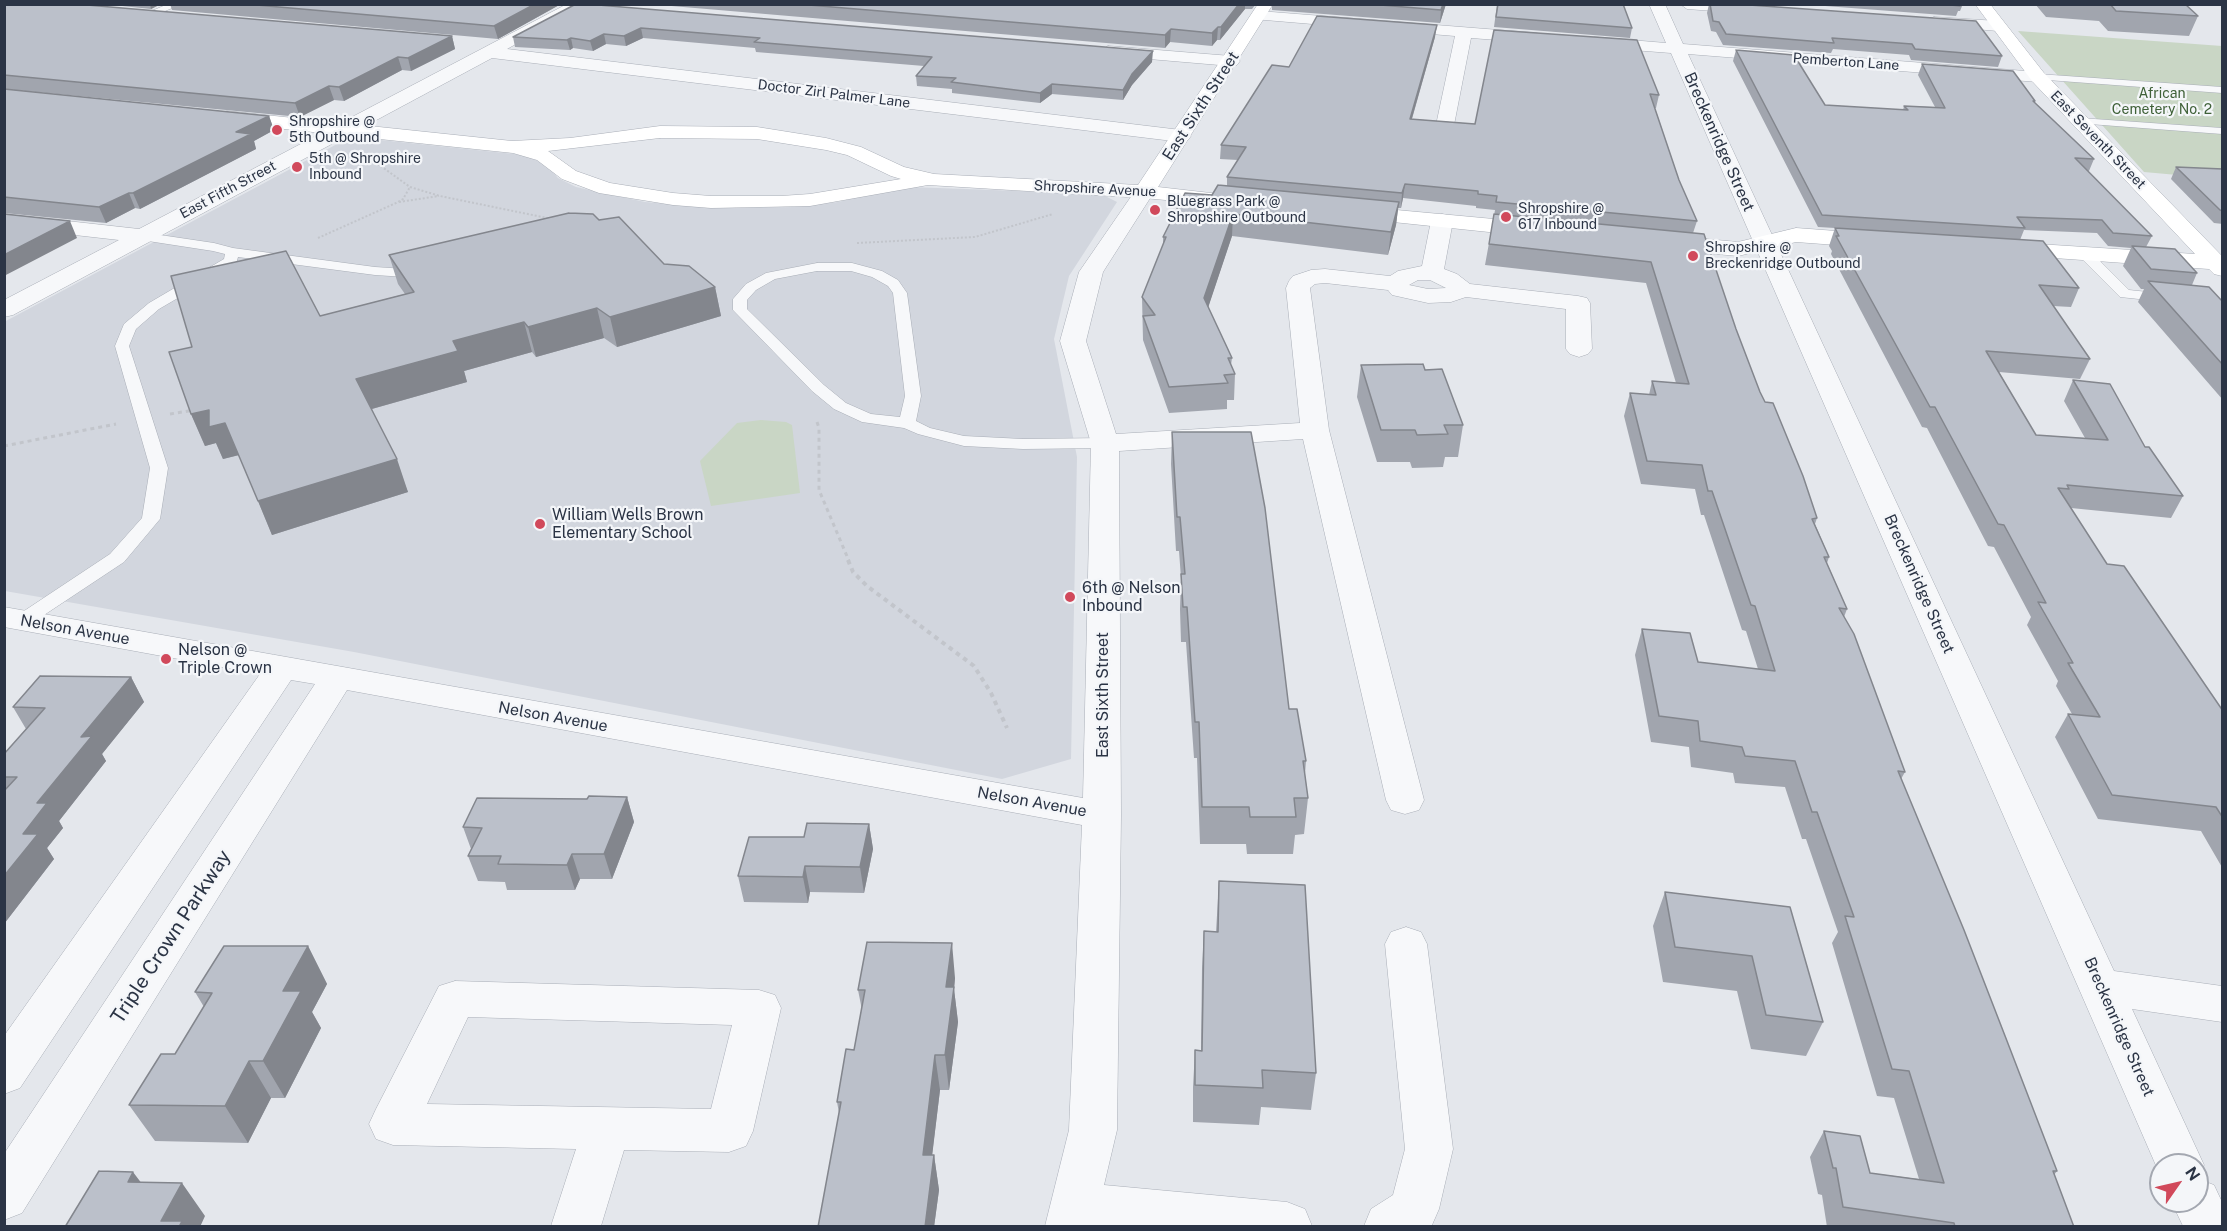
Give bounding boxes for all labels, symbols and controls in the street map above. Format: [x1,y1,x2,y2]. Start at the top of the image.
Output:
street label: East Sixth Street [1159,48,1243,164]
street label: Pemberton Lane [1792,50,1900,74]
street label: Breckenridge Street [1680,69,1758,215]
street label: Doctor Zirl Palmer Lane [757,76,911,112]
park label: African Cemetery No. 2 [2112,86,2212,118]
street label: East Seventh Street [2047,88,2149,192]
place label: Shropshire @ 5th Outbound [289,114,380,146]
marker: Shropshire @ 5th Outbound [270,123,284,137]
place label: 5th @ Shropshire Inbound [309,151,421,184]
street label: East Fifth Street [177,158,279,222]
marker: 5th @ Shropshire Inbound [290,160,304,174]
street label: Shropshire Avenue [1033,177,1157,201]
place label: Bluegrass Park @ Shropshire Outbound [1167,194,1306,226]
place label: Shropshire @ 617 Inbound [1518,201,1604,234]
marker: Bluegrass Park @ Shropshire Outbound [1148,203,1162,217]
marker: Shropshire @ 617 Inbound [1499,210,1513,224]
place label: Shropshire @ Breckenridge Outbound [1705,240,1861,272]
marker: Shropshire @ Breckenridge Outbound [1686,249,1700,263]
place label: William Wells Brown Elementary School [552,505,704,543]
street label: Breckenridge Street [1880,511,1958,657]
marker: William Wells Brown Elementary School [533,517,547,531]
place label: 6th @ Nelson Inbound [1082,578,1180,616]
marker: 6th @ Nelson Inbound [1063,590,1077,604]
street label: Nelson Avenue [19,611,131,649]
street label: East Sixth Street [1093,632,1113,758]
place label: Nelson @ Triple Crown [178,640,272,678]
marker: Nelson @ Triple Crown [159,652,173,666]
street label: Nelson Avenue [497,698,609,736]
street label: Nelson Avenue [976,783,1088,821]
street label: Triple Crown Parkway [106,846,236,1028]
street label: Breckenridge Street [2080,954,2158,1100]
north arrow [2149,1153,2209,1213]
text: N [2181,1163,2204,1184]

